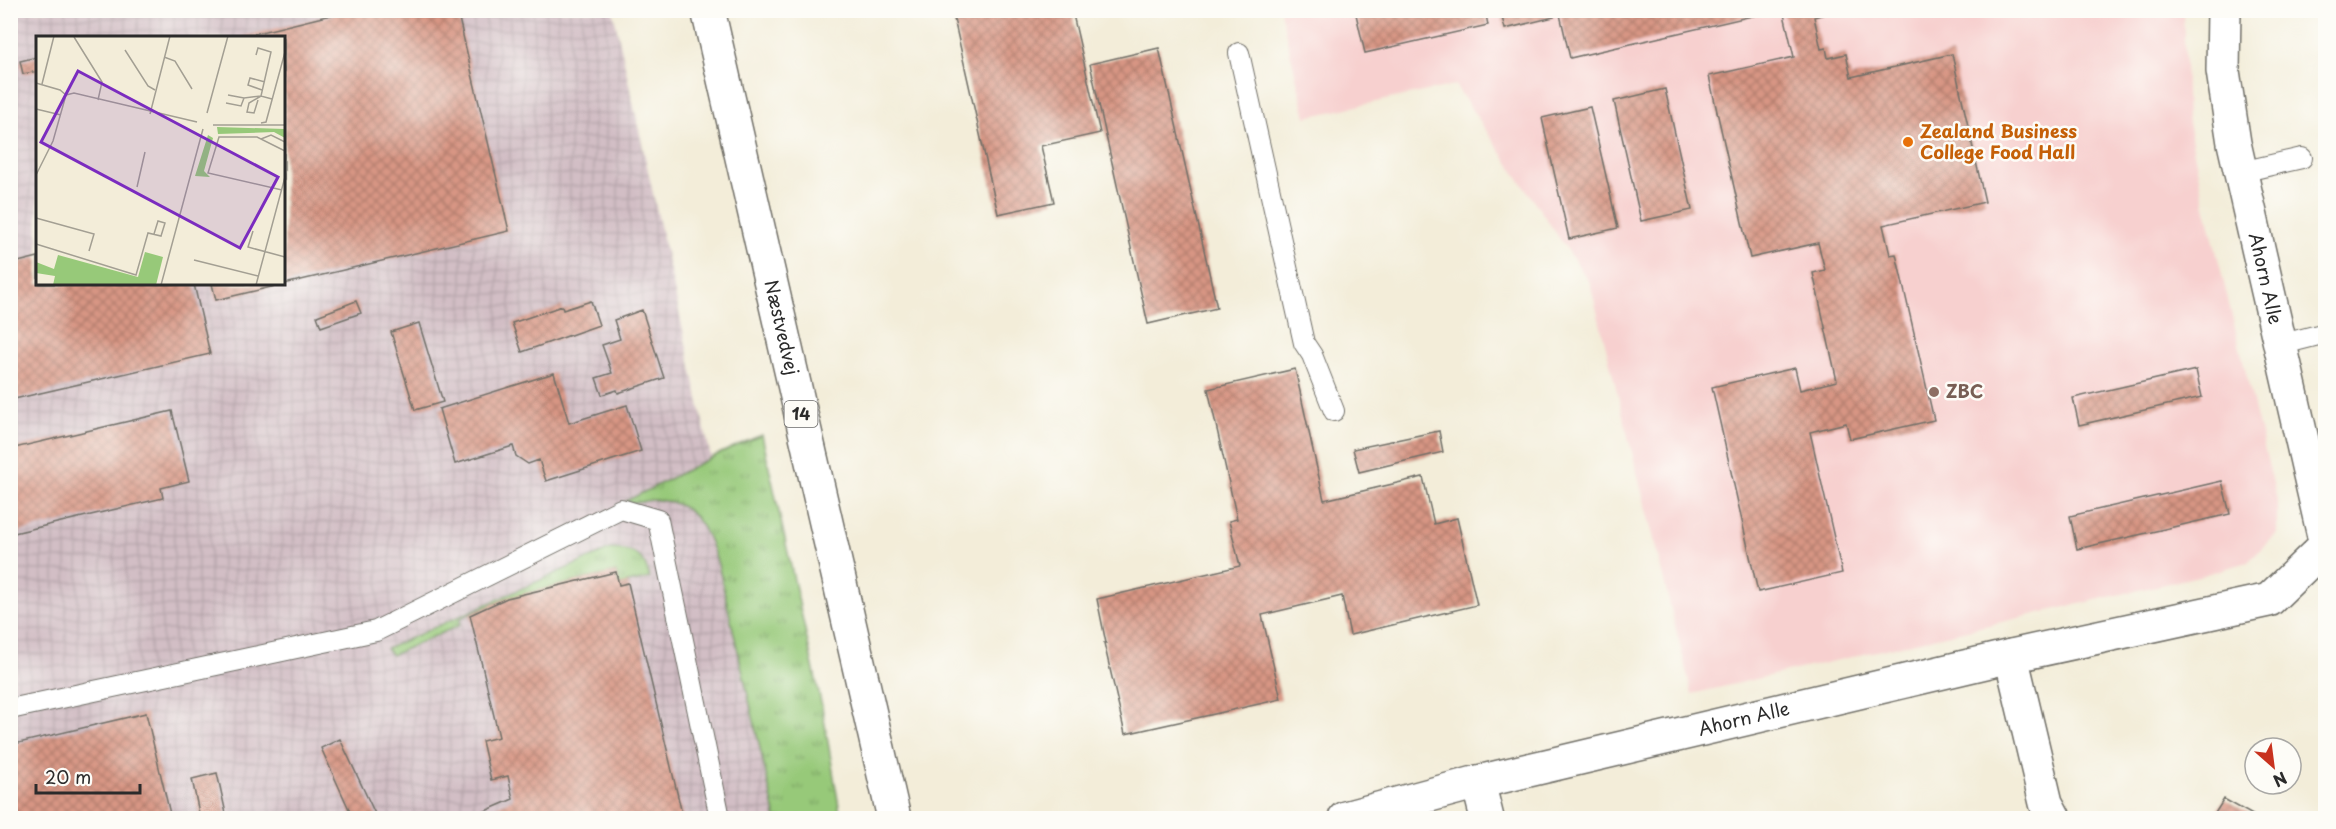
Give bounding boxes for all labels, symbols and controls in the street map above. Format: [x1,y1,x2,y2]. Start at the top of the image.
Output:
inset map [36,36,285,285]
place label: Zealand Business College Food Hall [1920,117,2077,165]
marker: Zealand Business College Food Hall [1901,135,1915,149]
street label: Ahorn Alle [2243,230,2290,327]
street label: Næstvedvej [759,277,807,378]
place label: ZBC [1946,377,1983,404]
marker: ZBC [1927,385,1941,399]
road number: 14 [784,401,818,427]
street label: Ahorn Alle [1695,694,1792,742]
north arrow [2243,736,2303,796]
scale bar [36,757,140,795]
text: 20 m [45,763,91,790]
text: N [2269,767,2292,794]

